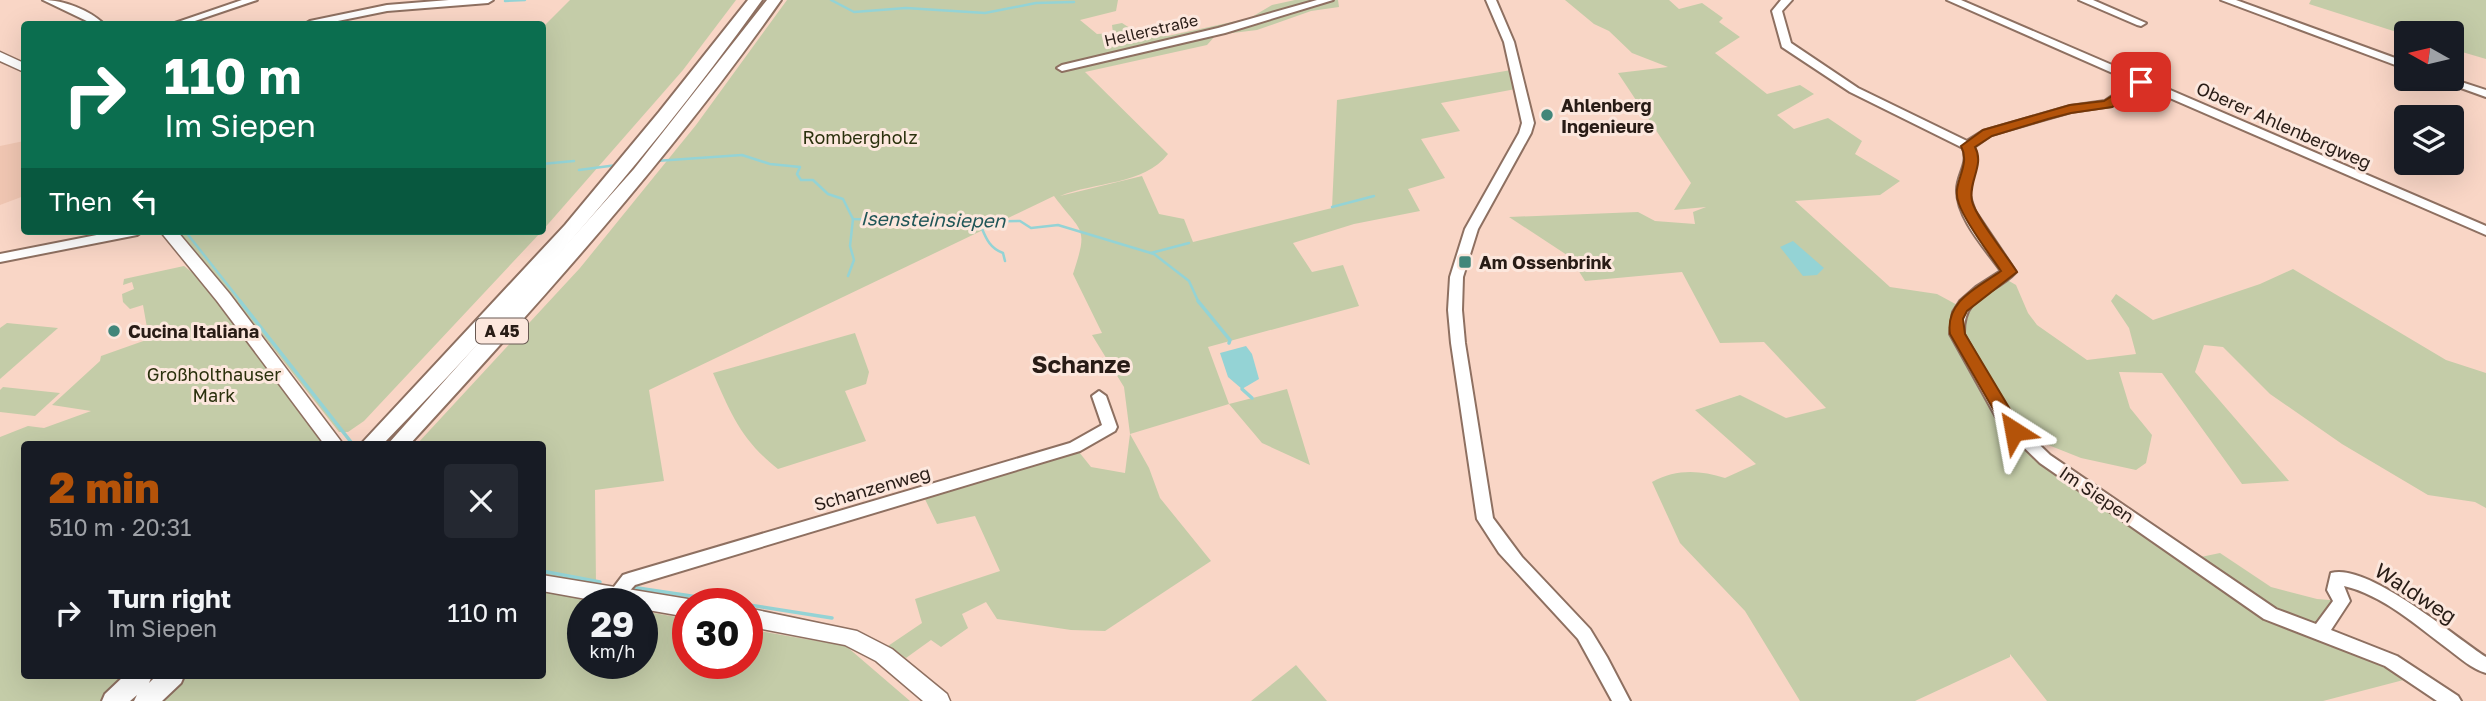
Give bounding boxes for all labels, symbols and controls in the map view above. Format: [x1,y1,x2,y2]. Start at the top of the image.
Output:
street label: Hellerstraße [1102,10,1200,50]
north arrow [2394,21,2464,91]
map controls [2394,21,2464,175]
text: 110 m [164,46,301,105]
icon: right [49,49,140,140]
pin [2111,52,2171,112]
icon: arrive [2122,63,2160,101]
street label: Oberer Ahlenbergweg [2193,76,2375,174]
place label: Ahlenberg Ingenieure [1561,94,1655,137]
button: layers [2394,105,2464,175]
text: Im Siepen [164,106,316,144]
marker: Ahlenberg Ingenieure [1539,107,1555,123]
park label: Rombergholz [802,126,918,148]
icon: left [126,182,164,220]
text: Then [49,186,112,217]
water label: Isensteinsiepen [860,206,1007,232]
place label: Am Ossenbrink [1479,251,1612,273]
marker: Am Ossenbrink [1457,254,1473,270]
road number: A 45 [476,318,528,344]
place label: Cucina Italiana [128,320,259,342]
marker: Cucina Italiana [106,323,122,339]
district label: Schanze [1031,349,1131,378]
park label: Großholthauser Mark [147,363,281,406]
position arrow [1977,394,2051,468]
street label: Schanzenweg [811,461,933,515]
street label: Im Siepen [2055,461,2139,527]
text: 2 min [49,462,160,512]
button: close [444,464,518,538]
text: 510 m · 20:31 [49,513,191,541]
street label: Waldweg [2370,557,2462,629]
text: Turn right [108,583,231,614]
speed limit sign: 30 [672,588,763,679]
icon: right [49,594,87,632]
text: 110 m [447,597,518,628]
text: 29 [591,603,634,645]
text: Im Siepen [108,614,217,642]
text: km/h [590,640,635,662]

